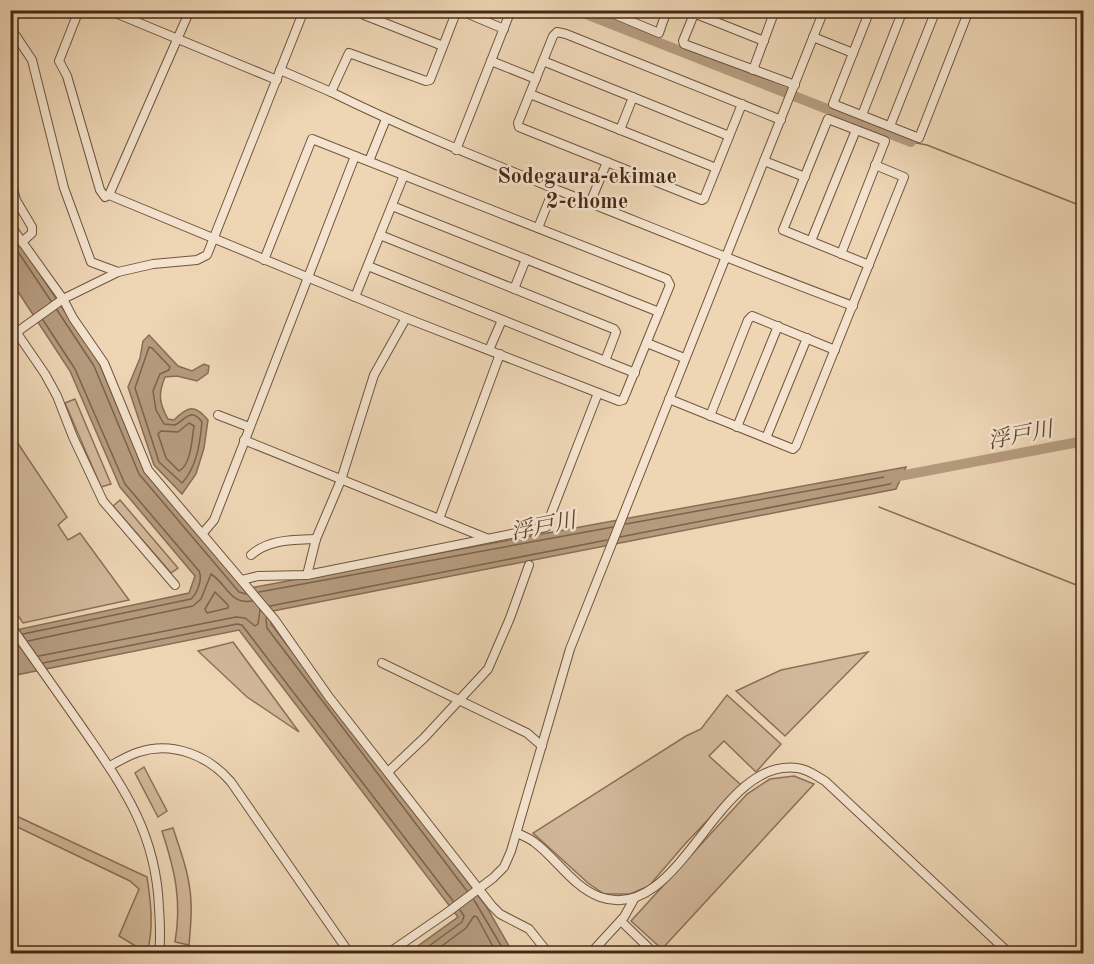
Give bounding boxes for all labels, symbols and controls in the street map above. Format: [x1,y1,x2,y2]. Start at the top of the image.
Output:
district label: Sodegaura-ekimae 2-chome [497,166,677,213]
water label: 浮戸川 [985,417,1057,453]
water label: 浮戸川 [508,508,580,544]

